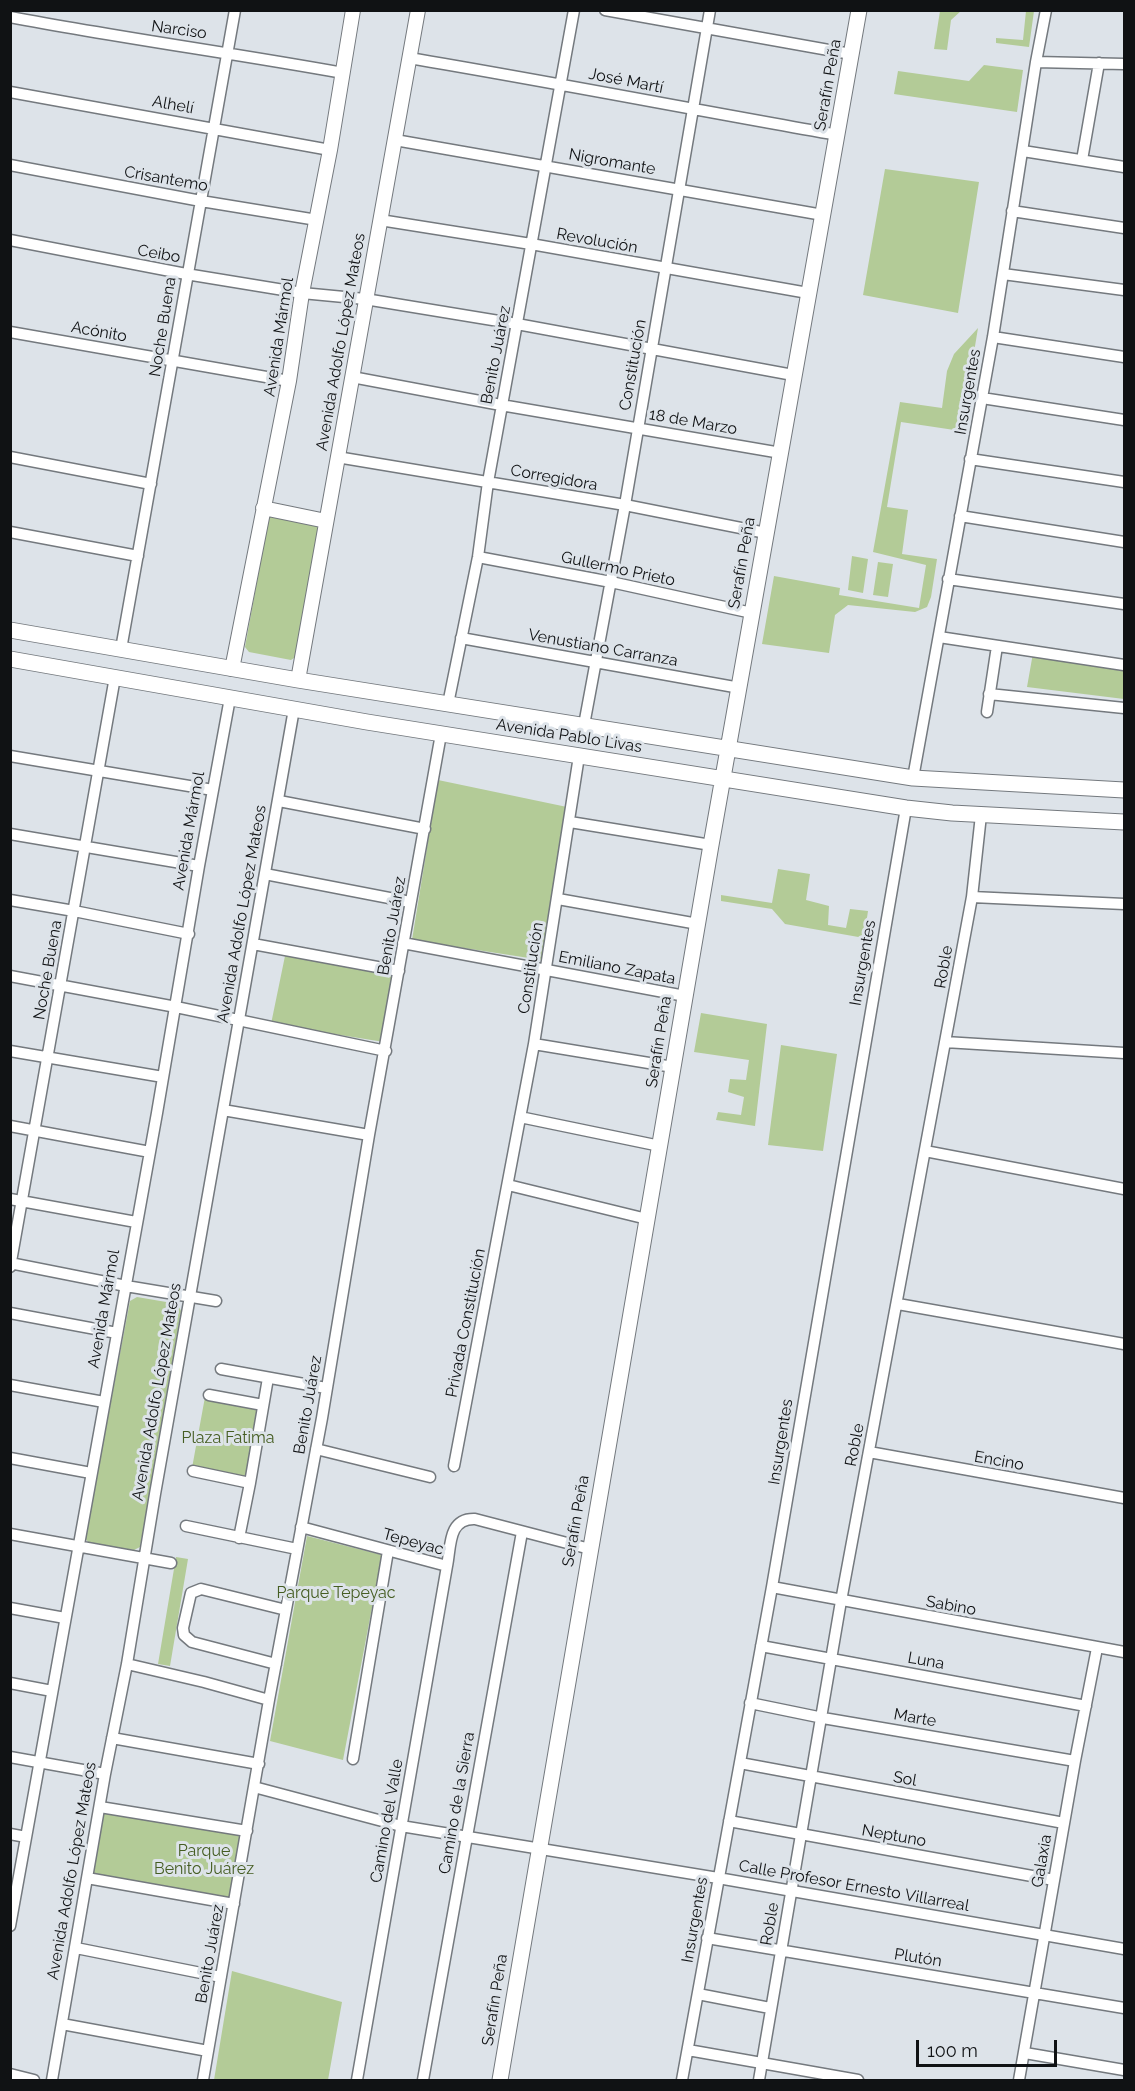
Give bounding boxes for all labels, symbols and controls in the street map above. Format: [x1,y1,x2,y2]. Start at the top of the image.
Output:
street label: Narciso [150,17,208,43]
street label: Serafín Peña [810,38,846,132]
street label: José Martí [587,64,665,98]
street label: Alhelí [151,92,195,118]
street label: Nigromante [567,145,657,179]
street label: Crisantemo [123,162,209,196]
street label: Revolución [555,224,639,258]
street label: Avenida Adolfo López Mateos [312,232,370,452]
street label: Ceibo [136,241,182,267]
street label: Noche Buena [146,276,180,378]
street label: Avenida Mármol [260,276,298,398]
street label: Benito Juárez [477,304,515,406]
street label: Acónito [70,318,128,346]
street label: Constitución [616,318,650,412]
street label: Insurgentes [951,348,985,436]
street label: 18 de Marzo [647,405,739,439]
street label: Corregidora [509,461,599,495]
street label: Serafín Peña [724,516,760,610]
street label: Gullermo Prieto [559,548,677,590]
street label: Venustiano Carranza [527,625,679,671]
street label: Avenida Pablo Livas [495,715,643,757]
street label: Avenida Mármol [169,770,209,892]
street label: Avenida Adolfo López Mateos [213,804,271,1024]
street label: Benito Juárez [374,875,410,977]
street label: Noche Buena [30,919,66,1021]
street label: Insurgentes [846,919,880,1007]
street label: Constitución [514,921,548,1015]
street label: Roble [931,944,957,990]
street label: Emiliano Zapata [557,947,677,989]
street label: Serafín Peña [642,995,676,1089]
street label: Privada Constitución [442,1247,490,1399]
street label: Avenida Mármol [84,1248,124,1370]
street label: Avenida Adolfo López Mateos [128,1282,186,1502]
street label: Benito Juárez [290,1354,326,1456]
street label: Insurgentes [765,1398,797,1486]
street label: Roble [841,1422,869,1468]
park label: Plaza Fatima [181,1428,275,1448]
street label: Encino [973,1447,1025,1475]
street label: Serafín Peña [558,1474,594,1568]
street label: Tepeyac [380,1525,446,1559]
park label: Parque Tepeyac [276,1583,396,1603]
street label: Sabino [924,1592,978,1620]
street label: Luna [906,1648,946,1674]
street label: Marte [892,1705,938,1731]
street label: Camino de la Sierra [435,1730,479,1876]
street label: Camino del Valle [367,1758,407,1884]
street label: Avenida Adolfo López Mateos [43,1761,101,1981]
street label: Sol [892,1767,918,1791]
street label: Neptuno [860,1821,928,1851]
street label: Galaxia [1028,1833,1056,1889]
park label: Parque Benito Juárez [154,1841,254,1879]
street label: Calle Profesor Ernesto Villarreal [737,1856,971,1916]
street label: Insurgentes [678,1876,712,1964]
street label: Roble [757,1901,783,1947]
street label: Benito Juárez [192,1903,228,2005]
street label: Plutón [893,1945,943,1971]
street label: Serafín Peña [478,1953,512,2047]
scale bar [919,2028,1060,2066]
text: 100 m [927,2040,978,2061]

